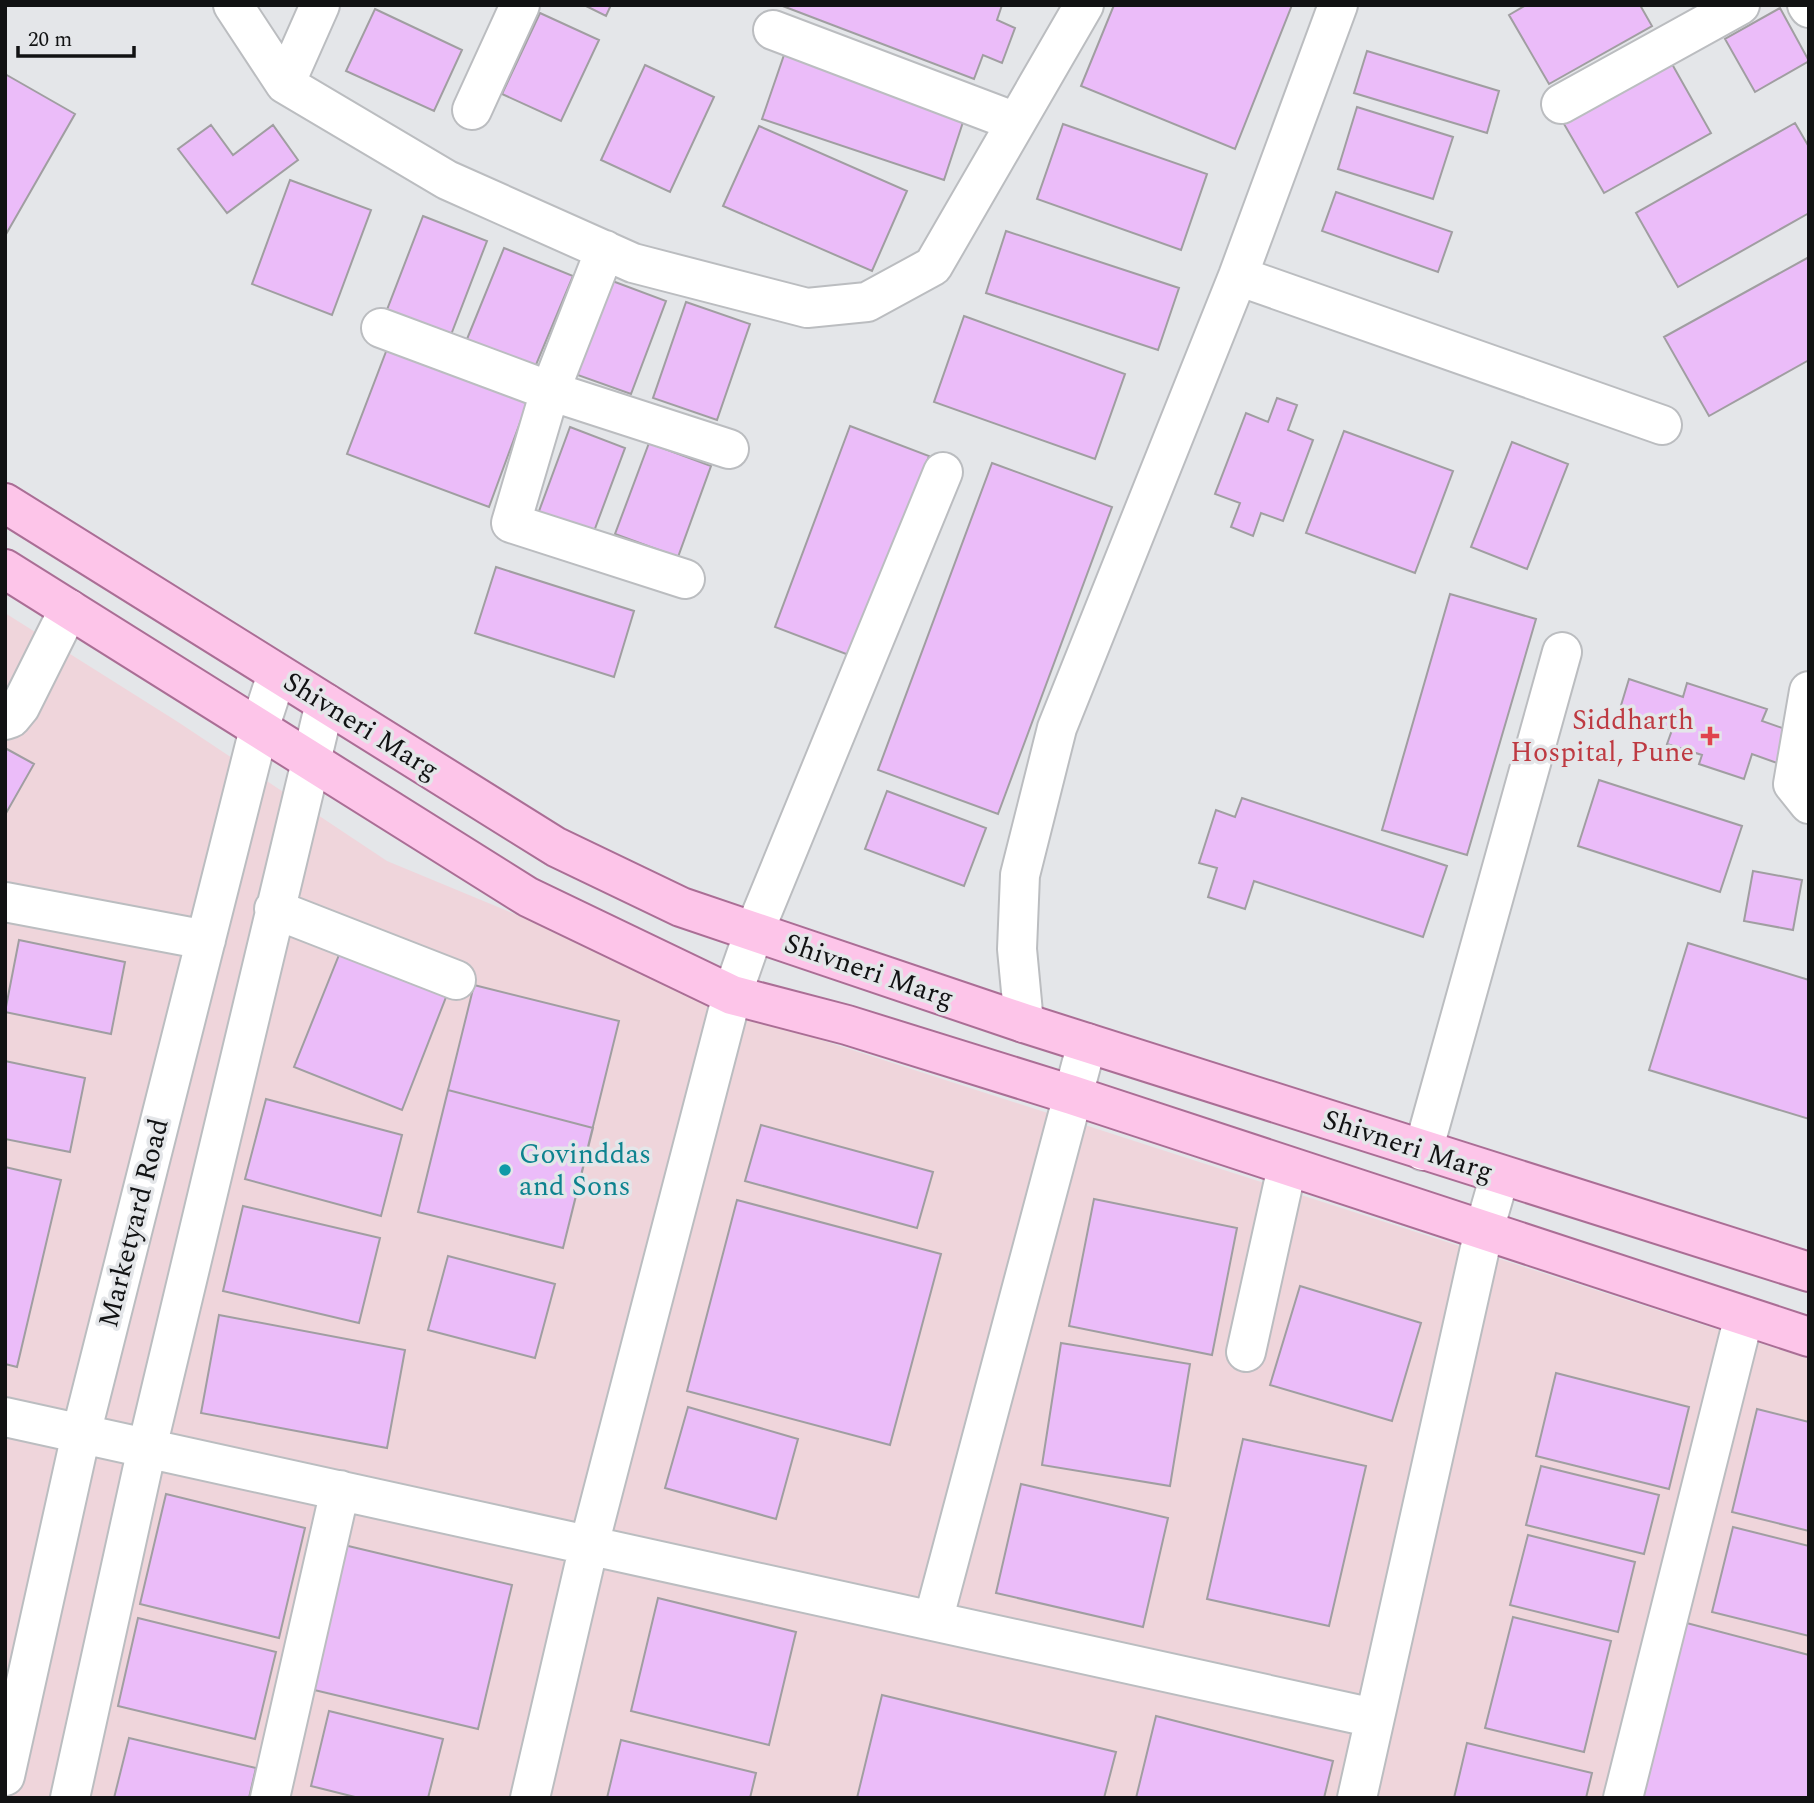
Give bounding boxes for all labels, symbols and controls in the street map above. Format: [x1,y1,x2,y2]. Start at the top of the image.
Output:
scale bar [18,14,133,58]
text: 20 m [28,24,72,56]
street label: Shivneri Marg [275,661,447,791]
place label: Siddharth Hospital, Pune [1510,699,1694,774]
marker: Siddharth Hospital, Pune [1700,726,1720,746]
street label: Shivneri Marg [778,922,960,1020]
street label: Shivneri Marg [1317,1098,1499,1194]
street label: Marketyard Road [87,1114,181,1332]
place label: Govinddas and Sons [519,1133,651,1208]
marker: Govinddas and Sons [497,1162,513,1178]

